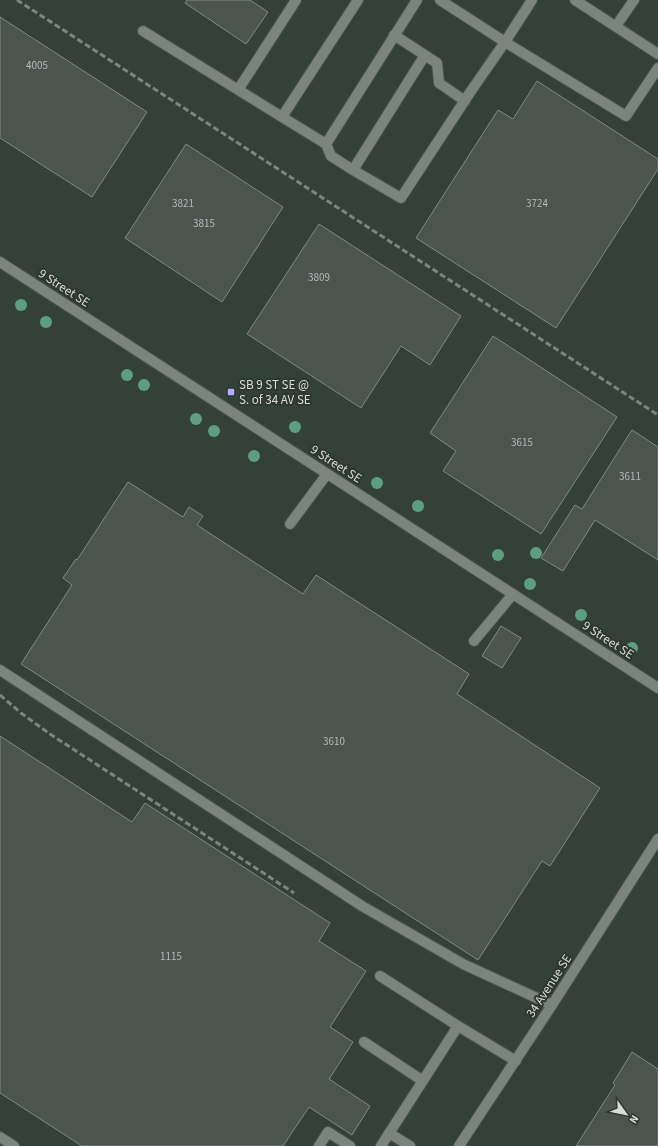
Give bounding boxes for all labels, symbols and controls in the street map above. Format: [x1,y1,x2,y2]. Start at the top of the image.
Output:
house number: 4005 [26,58,48,73]
house number: 3821 [172,196,194,211]
house number: 3724 [526,196,548,211]
house number: 3815 [193,216,215,231]
street label: 9 Street SE [35,265,93,311]
house number: 3809 [308,270,330,285]
place label: SB 9 ST SE @ S. of 34 AV SE [239,376,311,409]
marker: SB 9 ST SE @ S. of 34 AV SE [226,387,236,397]
house number: 3615 [511,435,533,450]
street label: 9 Street SE [307,441,365,487]
house number: 3611 [619,469,641,484]
street label: 9 Street SE [579,617,637,663]
house number: 3610 [323,734,345,749]
house number: 1115 [160,949,182,964]
street label: 34 Avenue SE [522,951,576,1021]
north arrow [606,1094,646,1134]
text: N [626,1112,642,1126]

